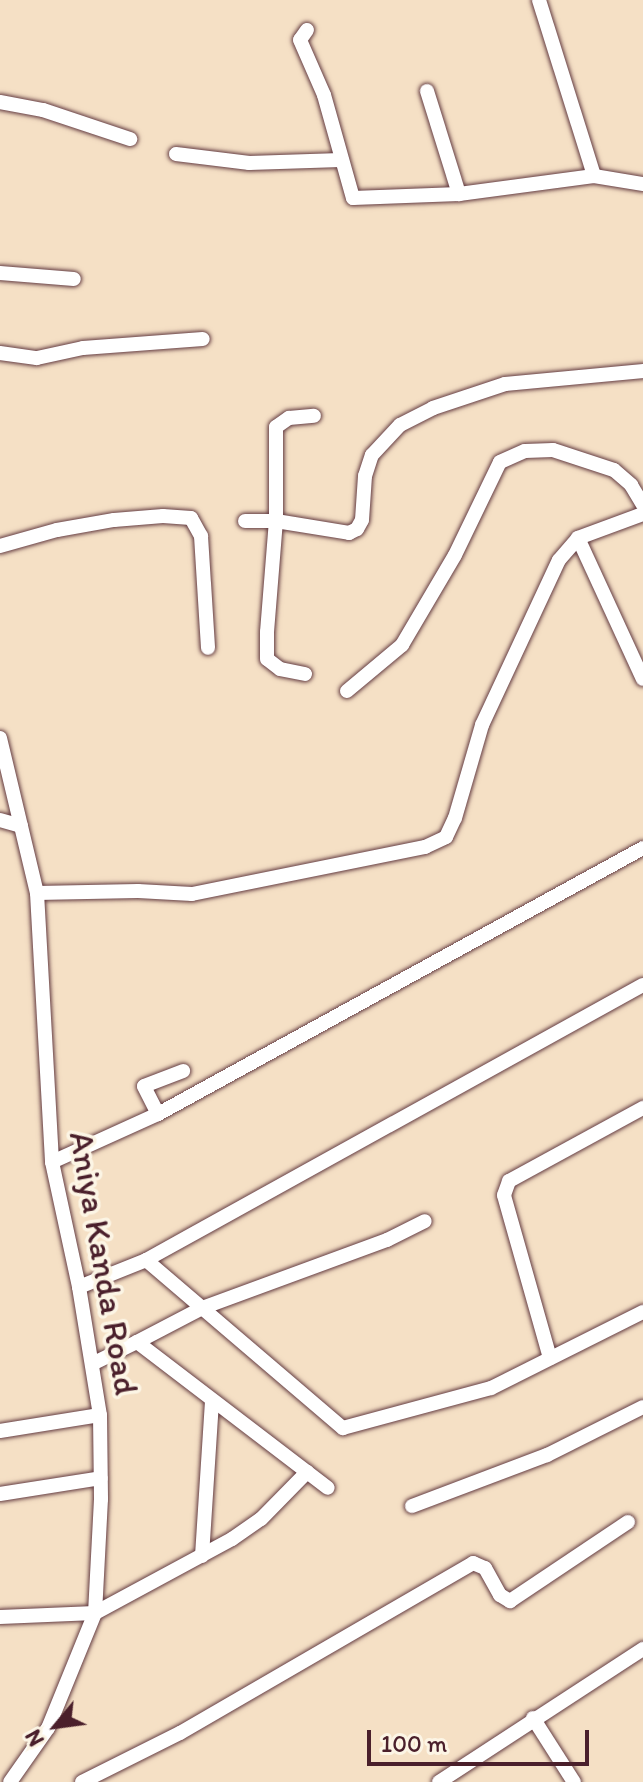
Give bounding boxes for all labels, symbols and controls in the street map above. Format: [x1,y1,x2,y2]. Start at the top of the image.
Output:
street label: Aniya Kanda Road [61,1129,147,1397]
north arrow [16,1686,96,1766]
scale bar [371,1714,593,1764]
text: N [19,1725,50,1751]
text: 100 m [381,1729,447,1758]

